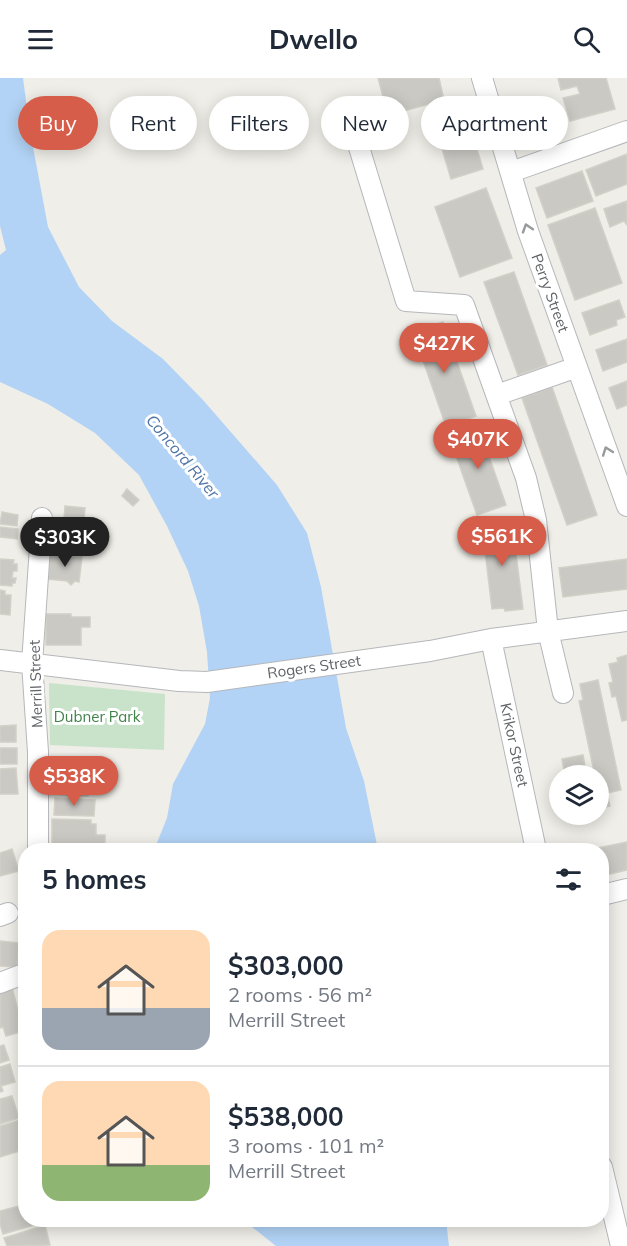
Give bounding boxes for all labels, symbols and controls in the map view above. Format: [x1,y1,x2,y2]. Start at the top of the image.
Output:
text: Dwello [269,22,358,56]
icon: menu [24,23,57,56]
icon: search [570,23,603,56]
chip: Buy [18,96,98,150]
chip: Rent [110,96,197,150]
chip: Filters [209,96,309,150]
chip: New [321,96,409,150]
chip: Apartment [421,96,568,150]
one-way arrow [522,223,534,234]
street label: Perry Street [527,251,573,335]
pin: $427K [402,323,486,374]
text: $427K [413,330,475,355]
water label: Concord River [142,410,225,503]
pin: $407K [436,419,520,470]
text: $407K [447,426,509,451]
one-way arrow [602,446,615,457]
pin: $561K [460,516,544,567]
pin: $303K [23,517,107,568]
text: $561K [471,523,533,548]
text: $303K [34,524,96,549]
street label: Merrill Street [24,640,47,728]
street label: Rogers Street [266,651,362,682]
street label: Krikor Street [496,701,533,789]
park label: Dubner Park [54,707,141,726]
pin: $538K [32,756,116,807]
text: $538K [43,763,105,788]
map controls [549,765,609,825]
button: layers [549,765,609,825]
text: 5 homes [42,863,146,896]
icon: filters [552,863,585,896]
text: $303,000 [228,949,344,982]
icon: home [90,954,162,1026]
text: 2 rooms · 56 m² [228,982,372,1007]
text: Merrill Street [228,1007,345,1032]
text: $538,000 [228,1100,344,1133]
icon: home [90,1105,162,1177]
text: 3 rooms · 101 m² [228,1133,384,1158]
text: Merrill Street [228,1158,345,1183]

